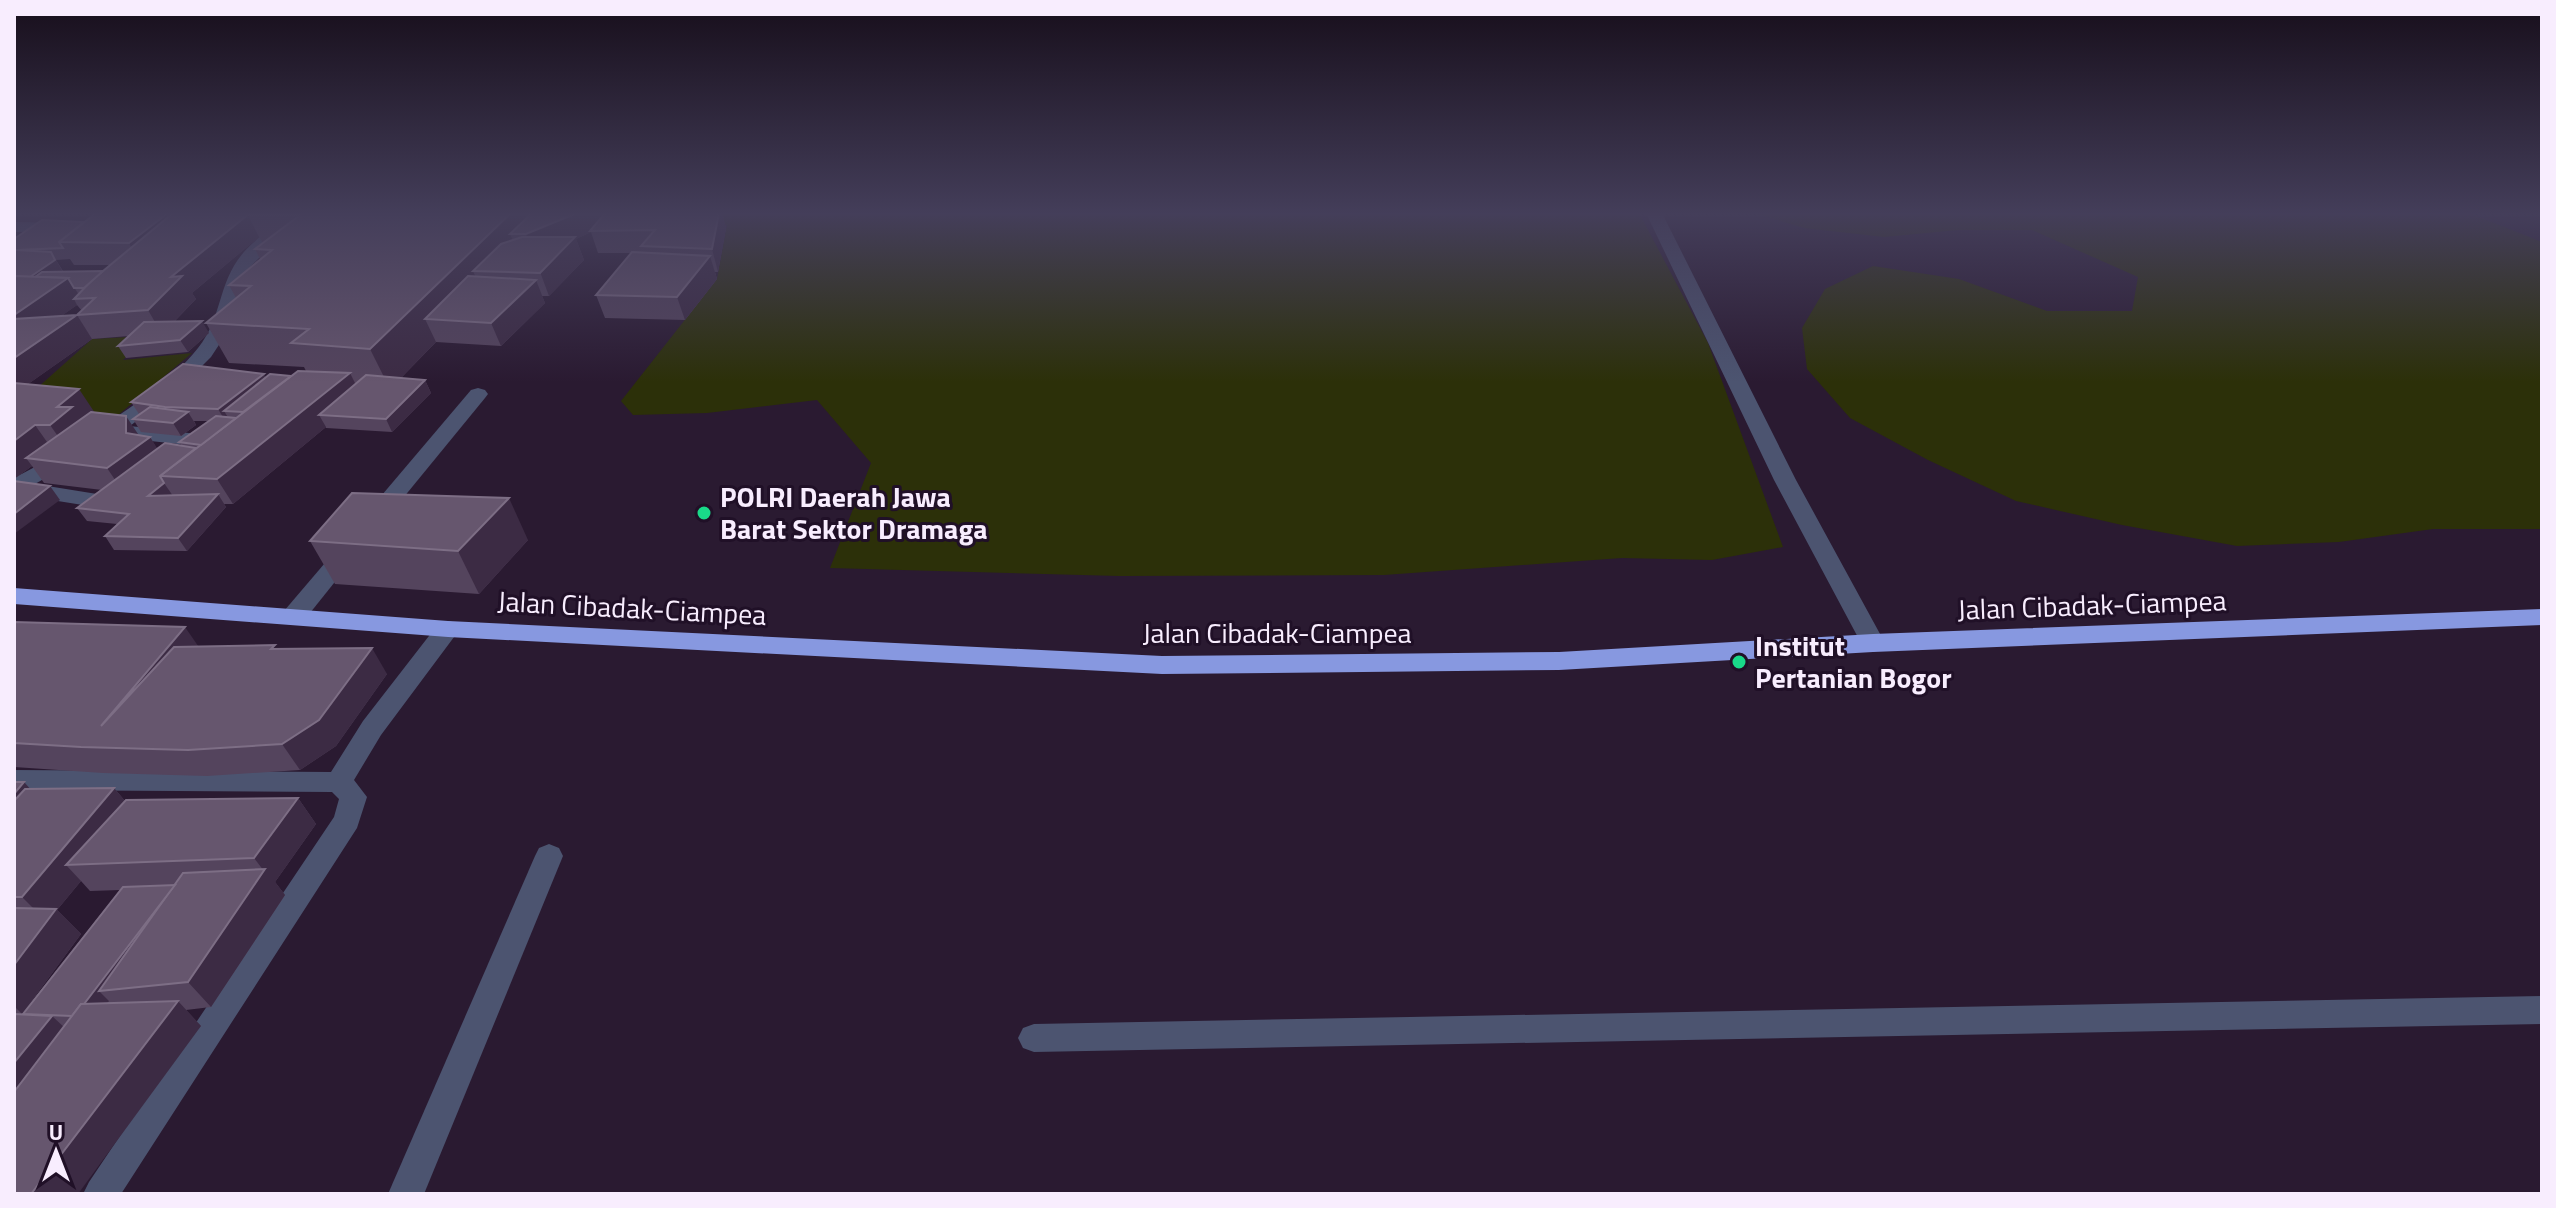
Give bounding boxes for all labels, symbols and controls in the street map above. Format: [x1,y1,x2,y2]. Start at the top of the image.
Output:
place label: POLRI Daerah Jawa Barat Sektor Dramaga [720,475,988,550]
marker: POLRI Daerah Jawa Barat Sektor Dramaga [695,504,713,522]
street label: Jalan Cibadak-Ciampea [1957,578,2227,631]
street label: Jalan Cibadak-Ciampea [496,579,768,636]
street label: Jalan Cibadak-Ciampea [1142,611,1412,654]
place label: Institut Pertanian Bogor [1755,624,1952,699]
marker: Institut Pertanian Bogor [1730,653,1748,671]
north arrow [16,1112,96,1192]
text: U [49,1115,63,1149]

